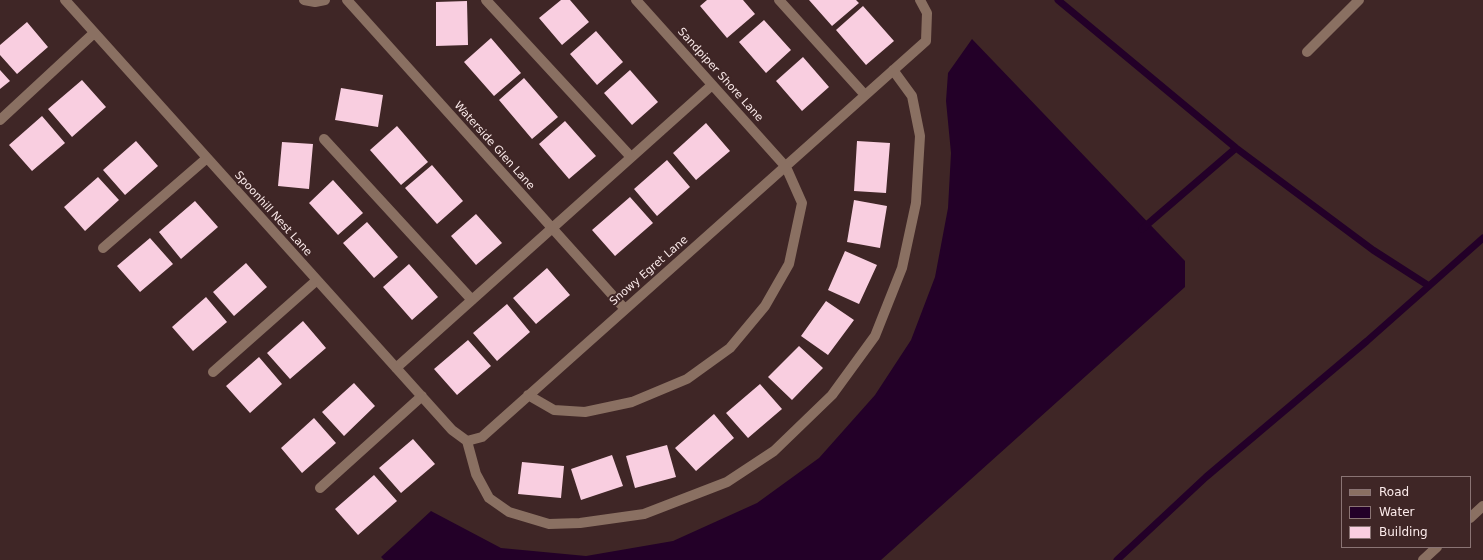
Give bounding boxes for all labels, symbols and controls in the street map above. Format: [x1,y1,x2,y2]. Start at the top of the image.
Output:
street label: Sandpiper Shore Lane [675,26,765,124]
street label: Waterside Glen Lane [451,99,537,193]
street label: Spoonhill Nest Lane [232,169,314,259]
street label: Snowy Egret Lane [607,234,691,308]
legend [1341,476,1471,548]
text: Road [1379,485,1409,499]
text: Water [1379,505,1414,519]
text: Building [1379,525,1428,539]

